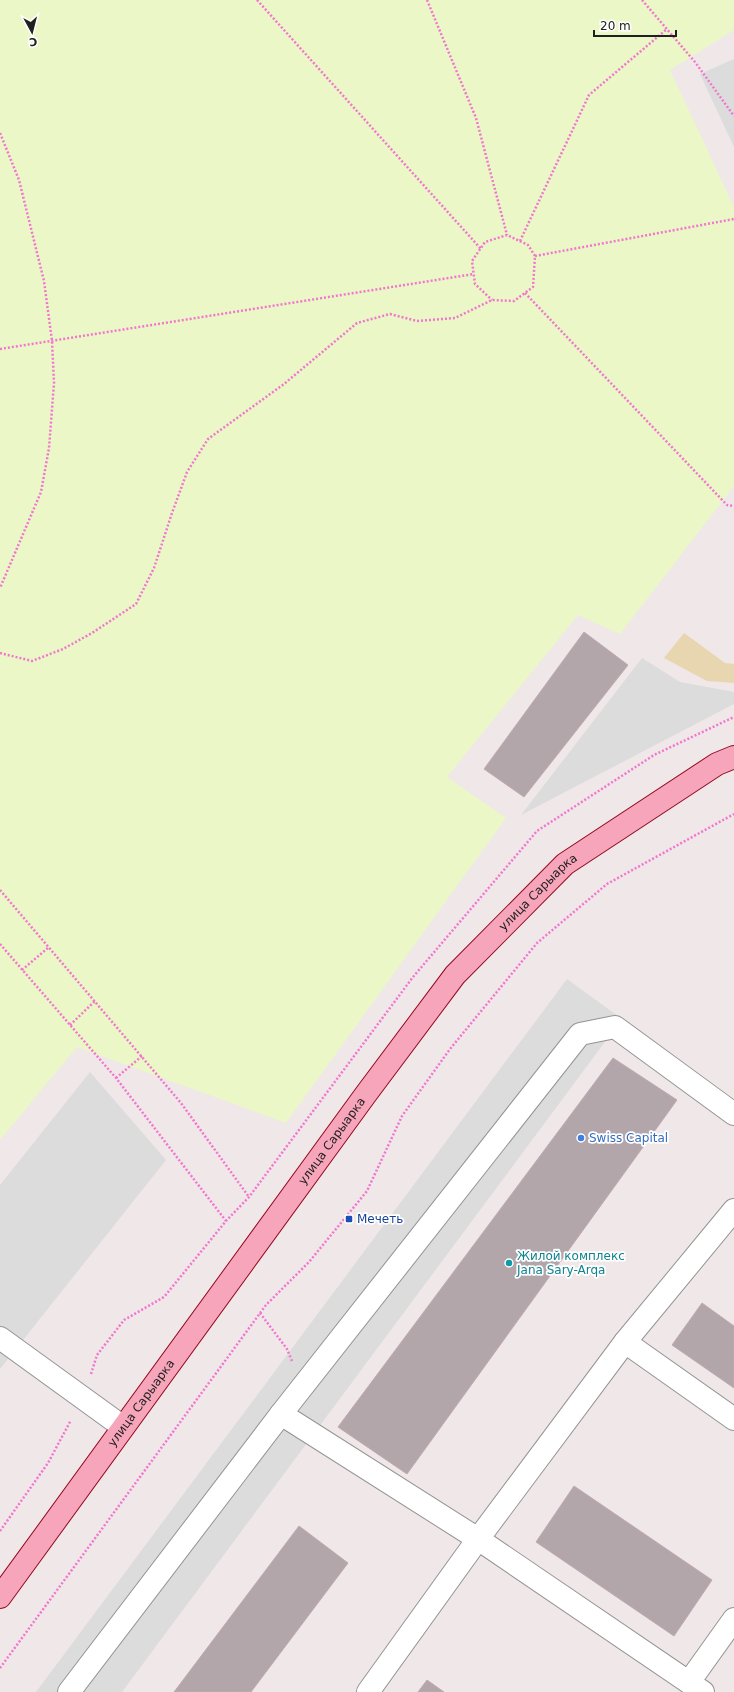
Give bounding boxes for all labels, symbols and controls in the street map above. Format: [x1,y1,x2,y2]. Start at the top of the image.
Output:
north arrow [12,12,52,52]
scale bar [594,12,676,38]
text: 20 m [600,19,631,33]
text: С [28,34,38,48]
street label: улица Сарыарка [496,851,580,934]
street label: улица Сарыарка [295,1095,368,1187]
place label: Swiss Capital [589,1131,668,1145]
marker: Swiss Capital [576,1133,586,1143]
place label: Мечеть [357,1212,403,1226]
marker: Мечеть [344,1214,354,1224]
place label: Жилой комплекс Jana Sary-Arqa [516,1249,625,1277]
marker: Жилой комплекс Jana Sary-Arqa [504,1258,514,1268]
street label: улица Сарыарка [105,1357,178,1449]

